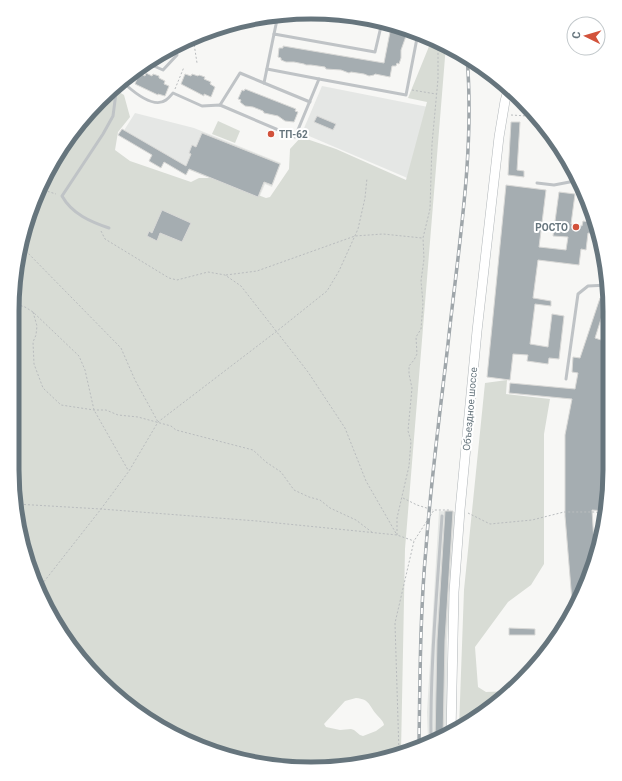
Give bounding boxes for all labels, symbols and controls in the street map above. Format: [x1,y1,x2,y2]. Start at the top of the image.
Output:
north arrow [566,16,606,56]
text: С [570,31,583,39]
marker: ТП-62 [266,129,276,139]
place label: ТП-62 [279,129,308,140]
place label: РОСТО [535,222,568,233]
marker: РОСТО [571,222,581,232]
street label: Объездное шоссе [461,367,479,451]

